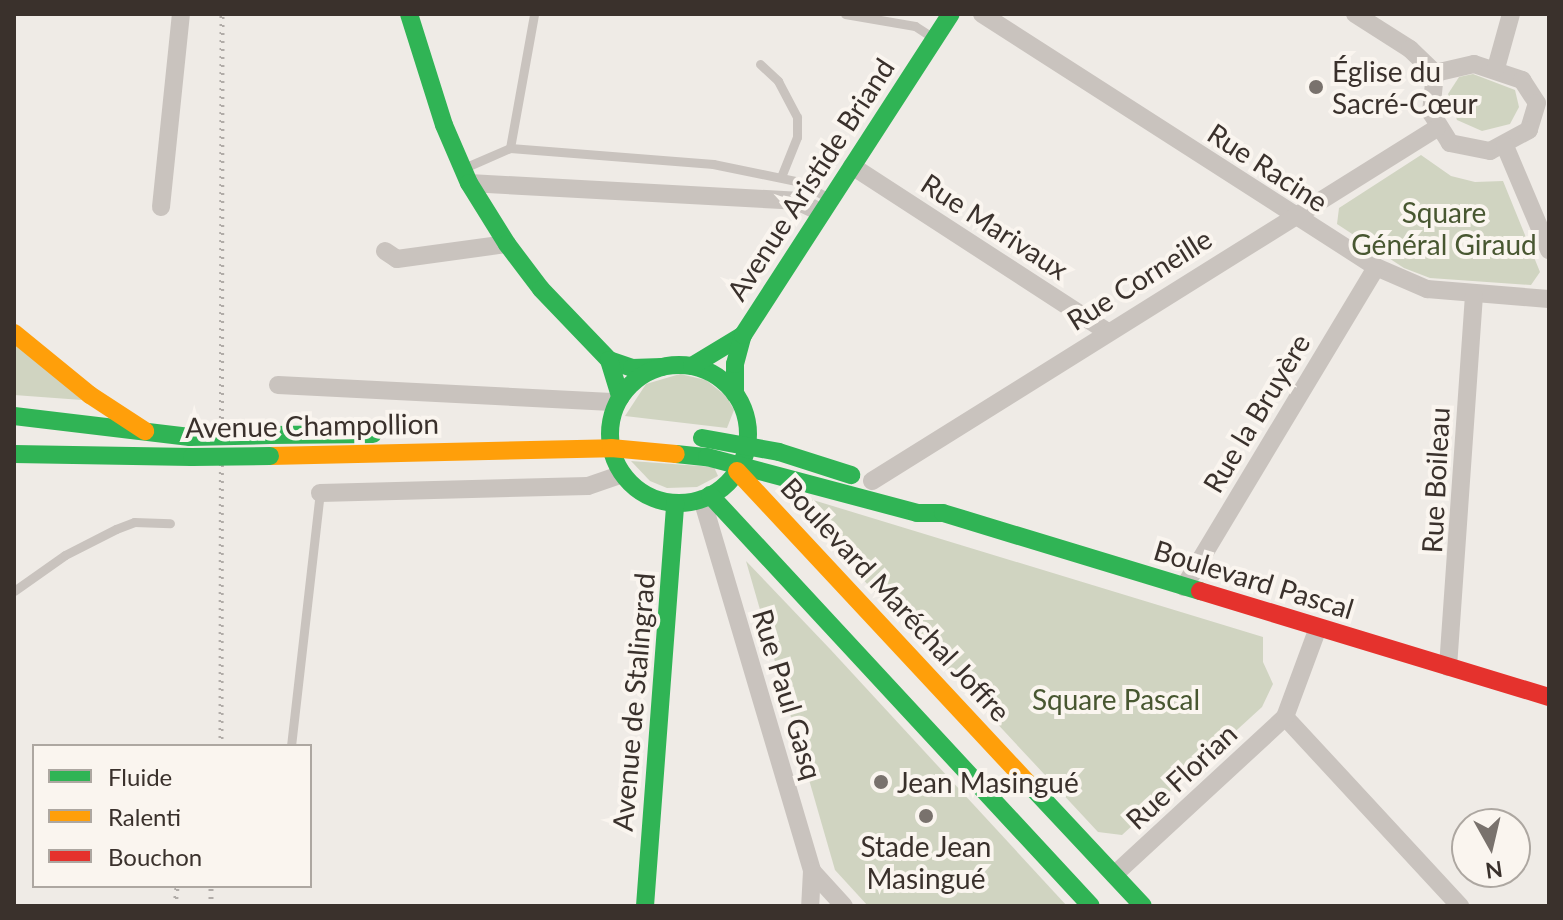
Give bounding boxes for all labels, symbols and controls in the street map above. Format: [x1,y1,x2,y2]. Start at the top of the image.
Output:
street label: Avenue Aristide Briand [719,51,901,307]
place label: Église du Sacré-Cœur [1332,54,1478,120]
marker: Église du Sacré-Cœur [1307,78,1325,96]
street label: Rue Racine [1202,116,1334,218]
street label: Rue Marivaux [915,166,1075,286]
park label: Square Général Giraud [1351,195,1537,261]
street label: Rue Corneille [1060,221,1218,337]
street label: Rue la Bruyère [1195,328,1317,498]
street label: Avenue Champollion [185,406,439,444]
street label: Rue Boileau [1414,406,1456,554]
street label: Boulevard Maréchal Joffre [774,470,1018,728]
street label: Boulevard Pascal [1150,533,1358,625]
street label: Avenue de Stalingrad [605,571,661,833]
street label: Rue Paul Gasq [746,605,830,783]
park label: Square Pascal [1032,682,1200,716]
street label: Rue Florian [1119,716,1243,836]
legend [32,744,312,888]
text: Fluide [108,762,172,791]
place label: Jean Masingué [897,765,1079,799]
marker: Jean Masingué [872,773,890,791]
text: Ralenti [108,802,181,831]
marker: Stade Jean Masingué [917,807,935,825]
north arrow [1451,808,1531,888]
place label: Stade Jean Masingué [860,829,992,895]
text: Bouchon [108,842,202,871]
text: N [1484,856,1504,885]

